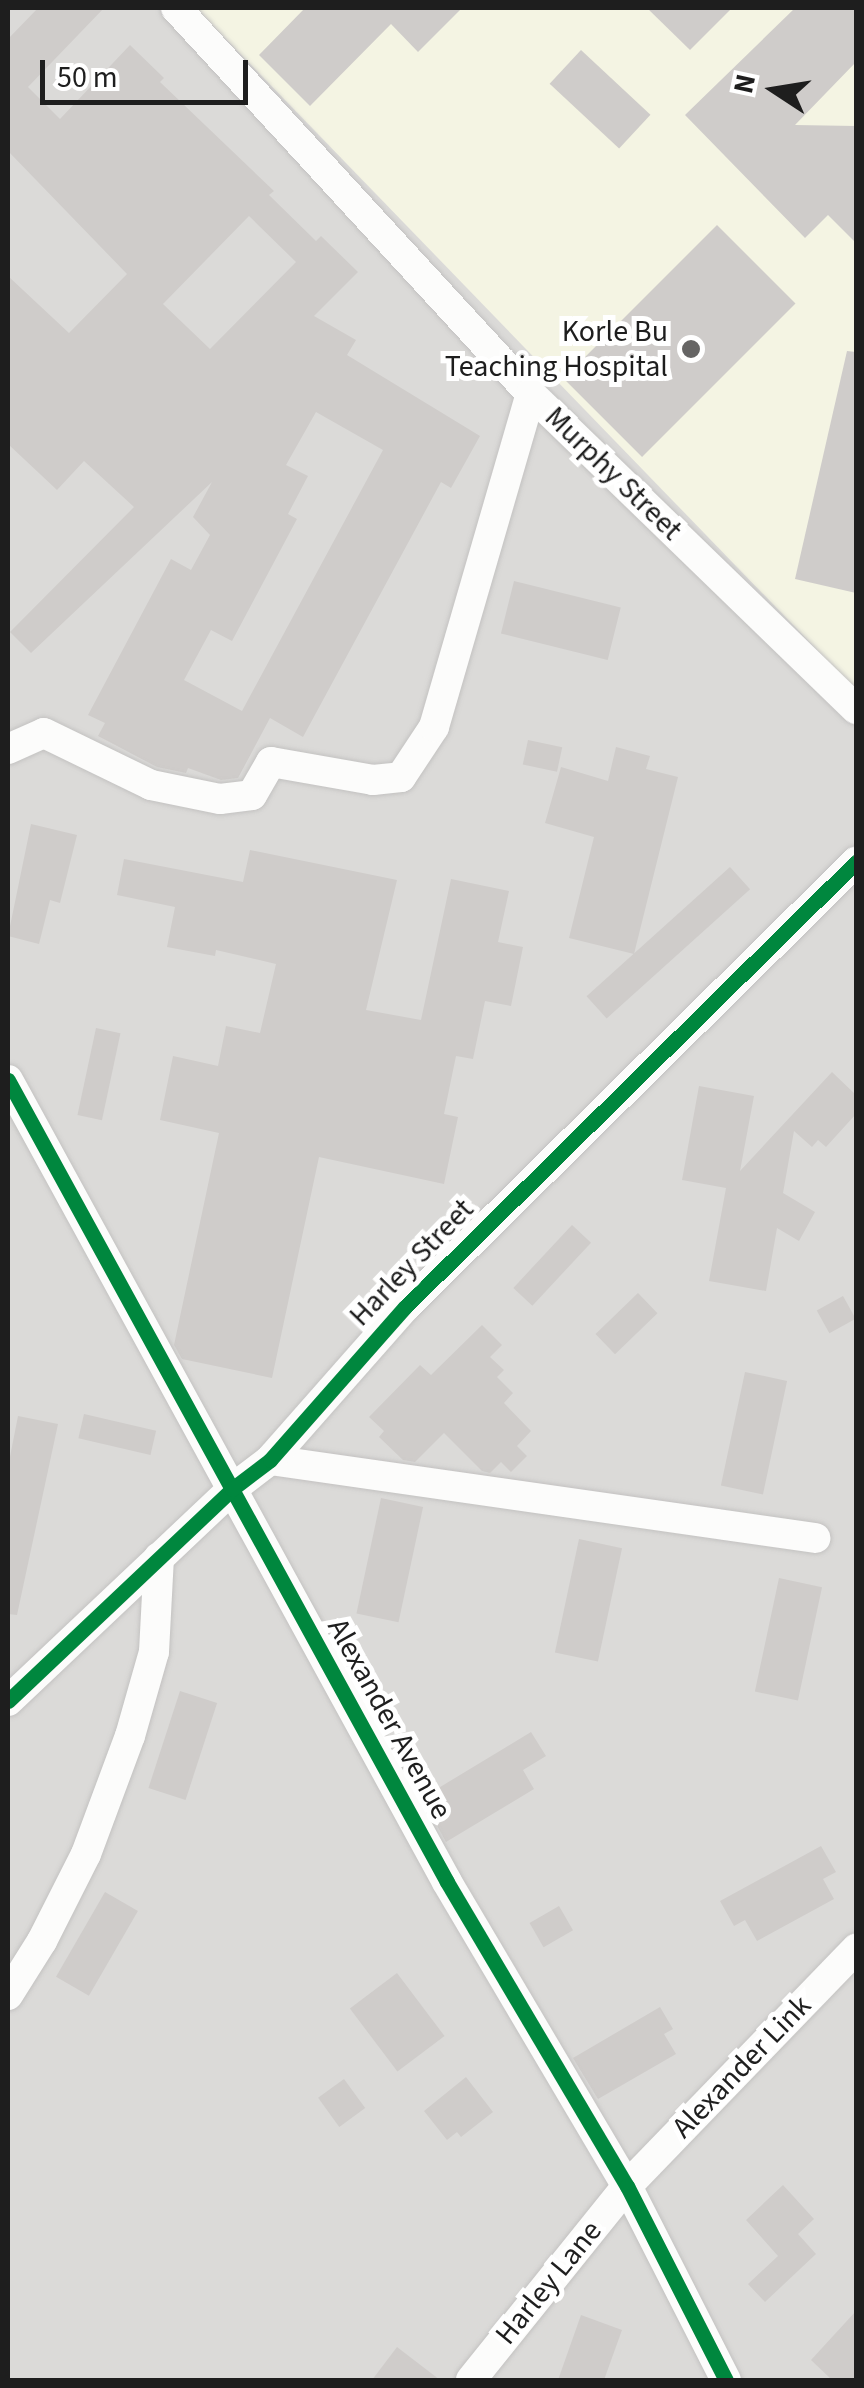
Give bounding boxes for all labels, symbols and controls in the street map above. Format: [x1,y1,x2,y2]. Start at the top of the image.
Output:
scale bar [45,40,252,102]
north arrow [724,40,824,140]
text: 50 m [57,56,118,99]
text: N [723,70,766,97]
place label: Korle Bu Teaching Hospital [445,314,668,384]
marker: Korle Bu Teaching Hospital [678,336,704,362]
street label: Murphy Street [537,400,689,548]
street label: Harley Street [342,1192,482,1334]
street label: Alexander Avenue [319,1612,459,1826]
street label: Alexander Link [665,1988,819,2146]
street label: Harley Lane [488,2214,610,2352]

